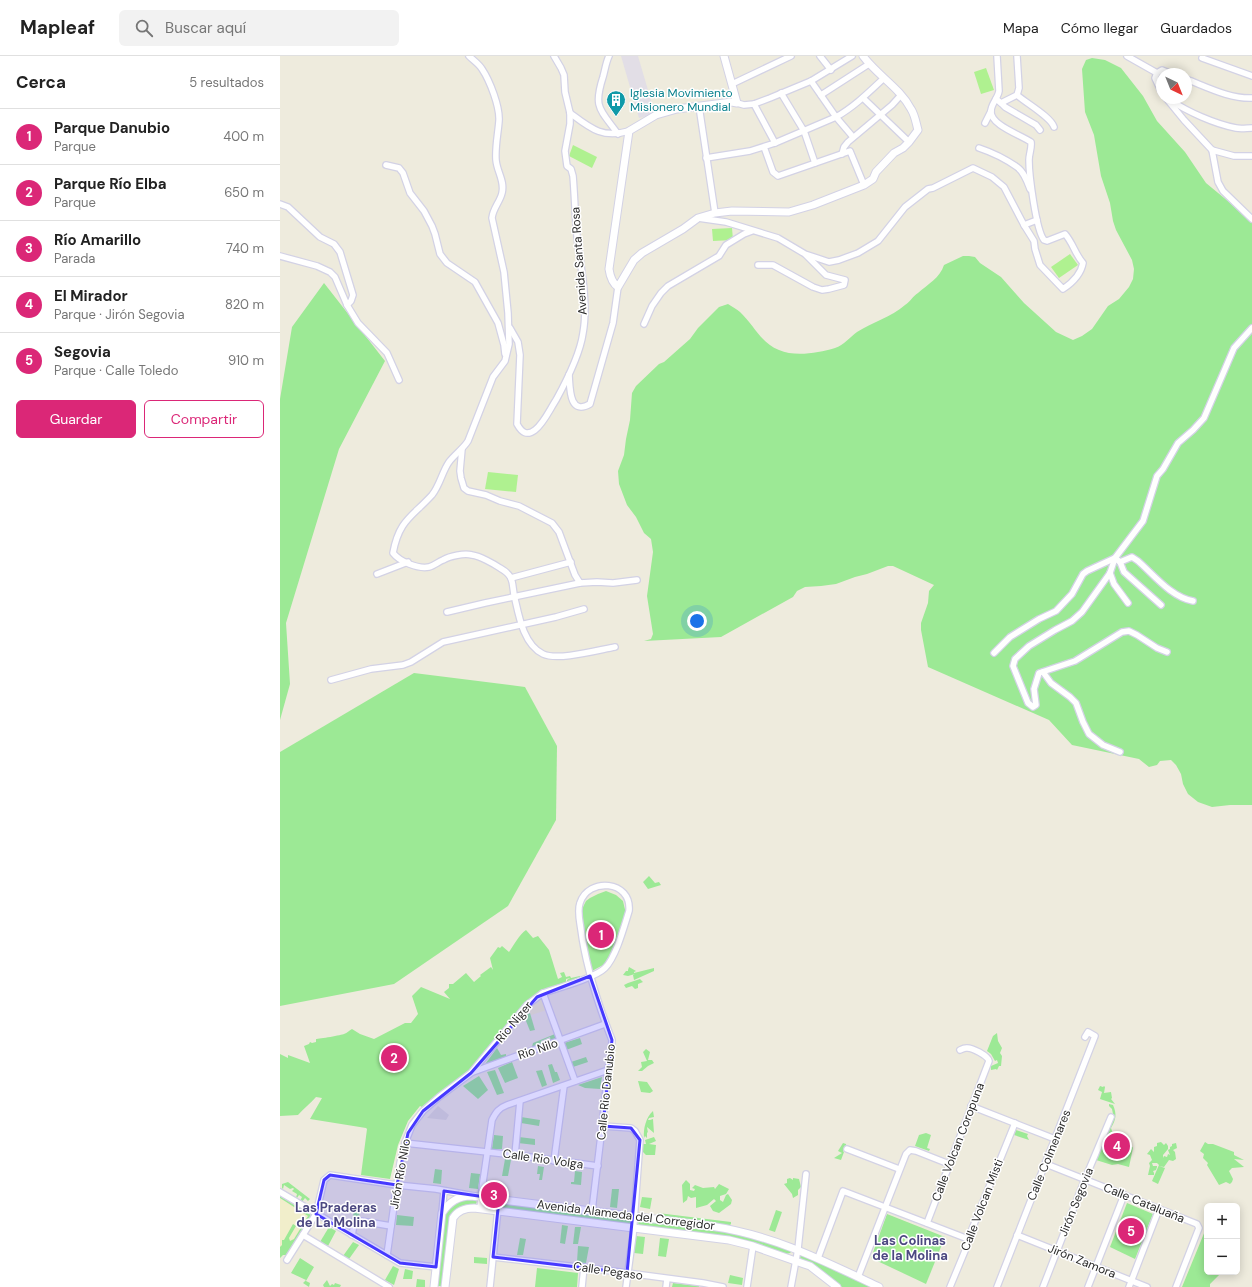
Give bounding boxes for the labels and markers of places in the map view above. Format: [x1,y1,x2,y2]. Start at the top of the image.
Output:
place label: Iglesia Movimiento Misionero Mundial [630,85,733,115]
building icon: Iglesia Movimiento Misionero Mundial [605,89,627,117]
pin: 1 [588,920,614,950]
pin: 2 [381,1043,407,1073]
pin: 4 [1104,1131,1130,1161]
pin: 3 [481,1180,507,1210]
pin: 5 [1118,1216,1144,1246]

